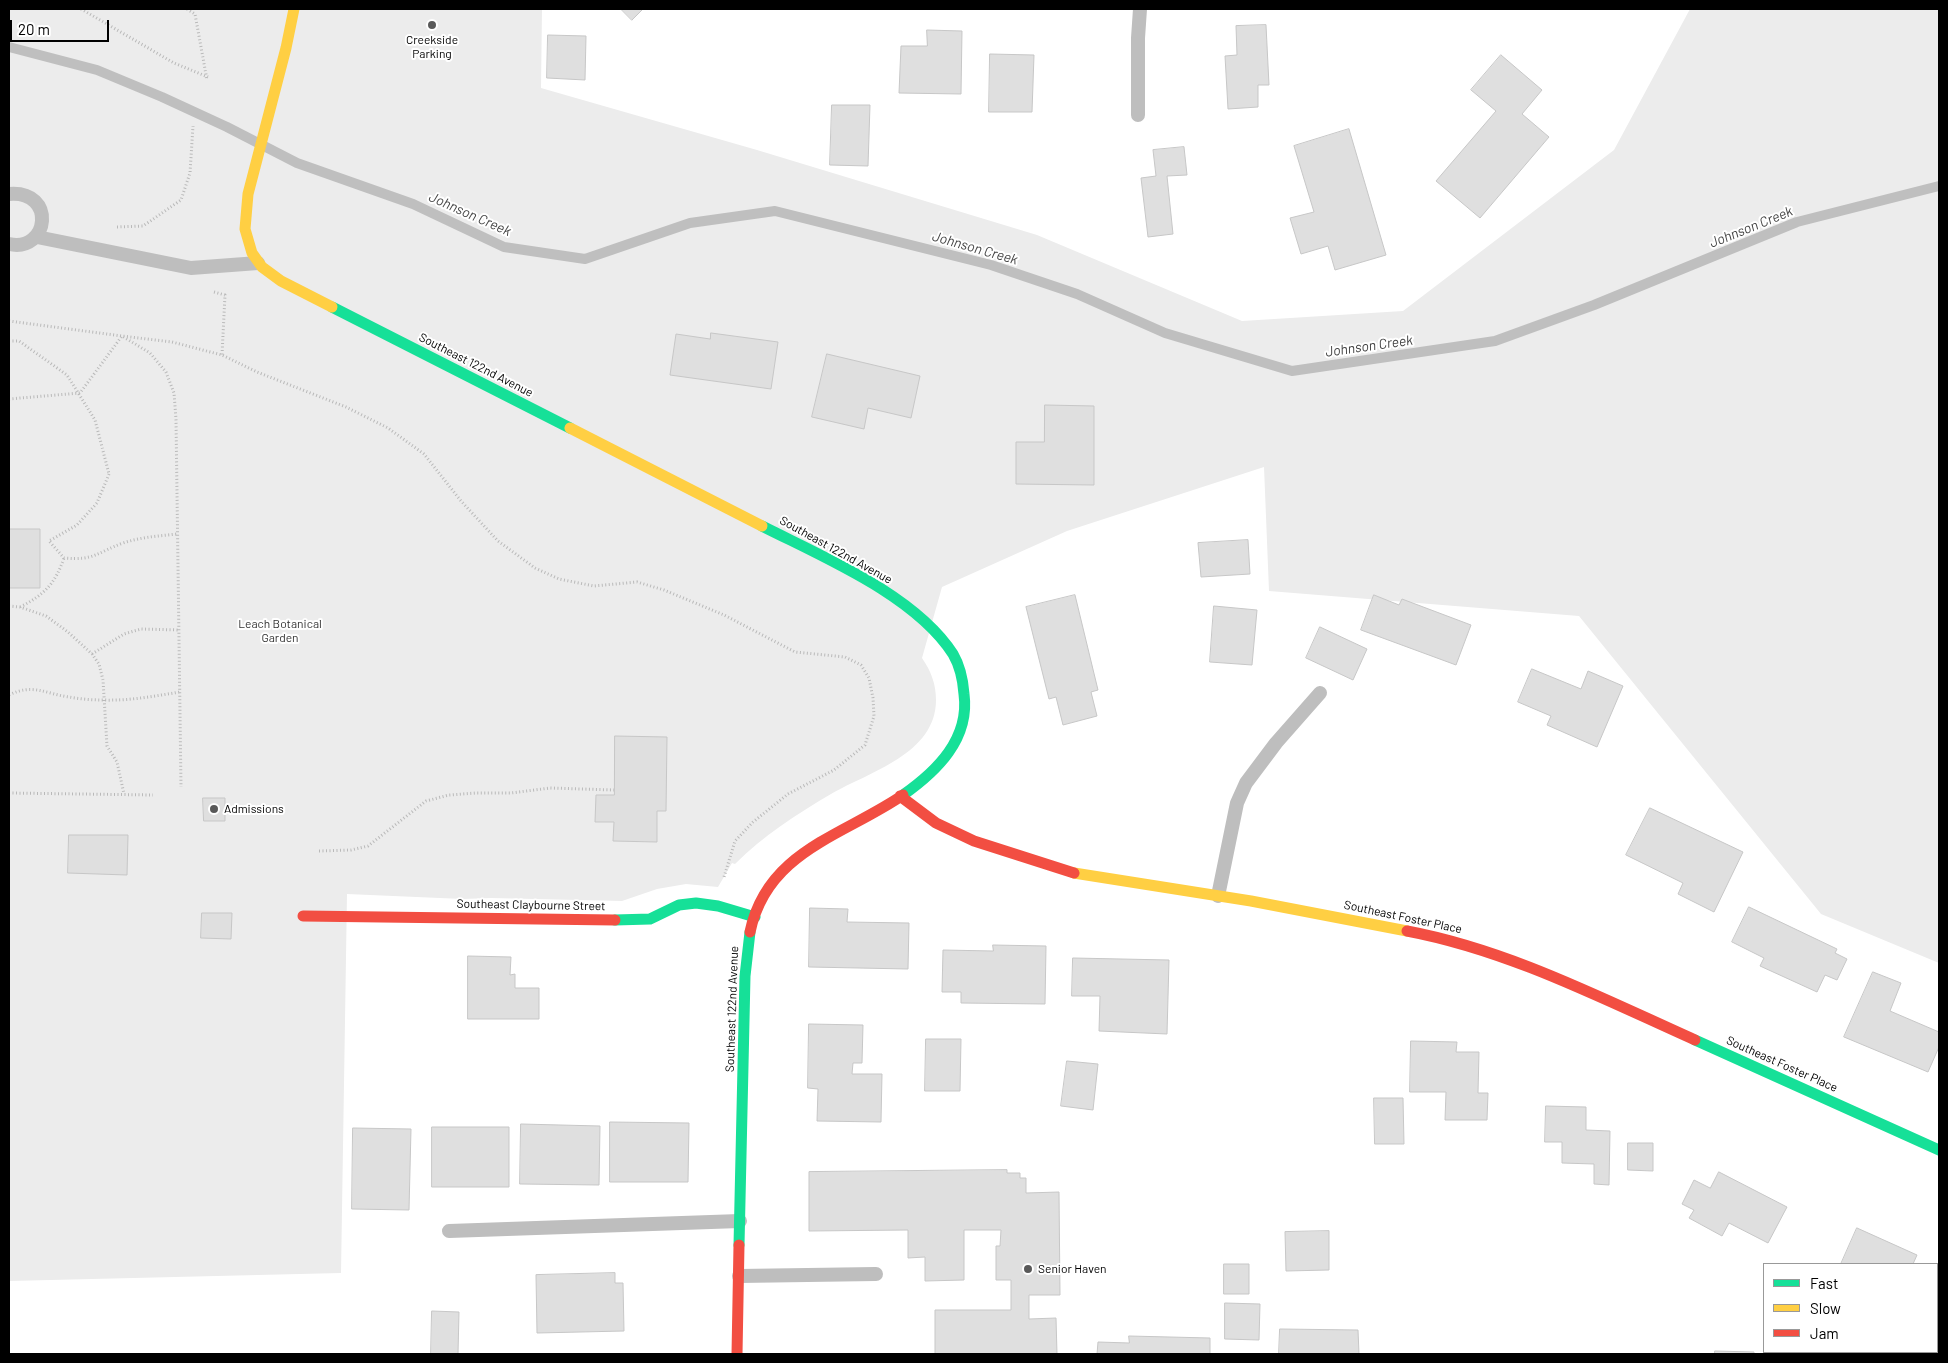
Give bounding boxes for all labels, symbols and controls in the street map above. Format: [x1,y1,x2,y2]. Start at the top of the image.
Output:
scale bar [12,10,111,42]
marker: Creekside Parking [426,19,438,31]
text: 20 m [18,20,50,38]
place label: Creekside Parking [406,33,458,61]
water label: Johnson Creek [426,188,514,240]
water label: Johnson Creek [1707,203,1795,251]
water label: Johnson Creek [930,228,1020,268]
street label: Southeast 122nd Avenue [416,330,536,400]
water label: Johnson Creek [1324,332,1414,360]
street label: Southeast 122nd Avenue [777,513,895,587]
park label: Leach Botanical Garden [238,617,322,645]
place label: Admissions [224,802,284,816]
marker: Admissions [208,803,220,815]
street label: Southeast Claybourne Street [456,896,606,914]
street label: Southeast Foster Place [1343,897,1463,937]
street label: Southeast 122nd Avenue [723,946,741,1072]
street label: Southeast Foster Place [1724,1033,1840,1095]
place label: Senior Haven [1038,1262,1107,1276]
marker: Senior Haven [1022,1263,1034,1275]
legend [1763,1263,1938,1353]
text: Fast [1810,1274,1838,1292]
text: Slow [1810,1299,1841,1317]
text: Jam [1810,1324,1839,1342]

